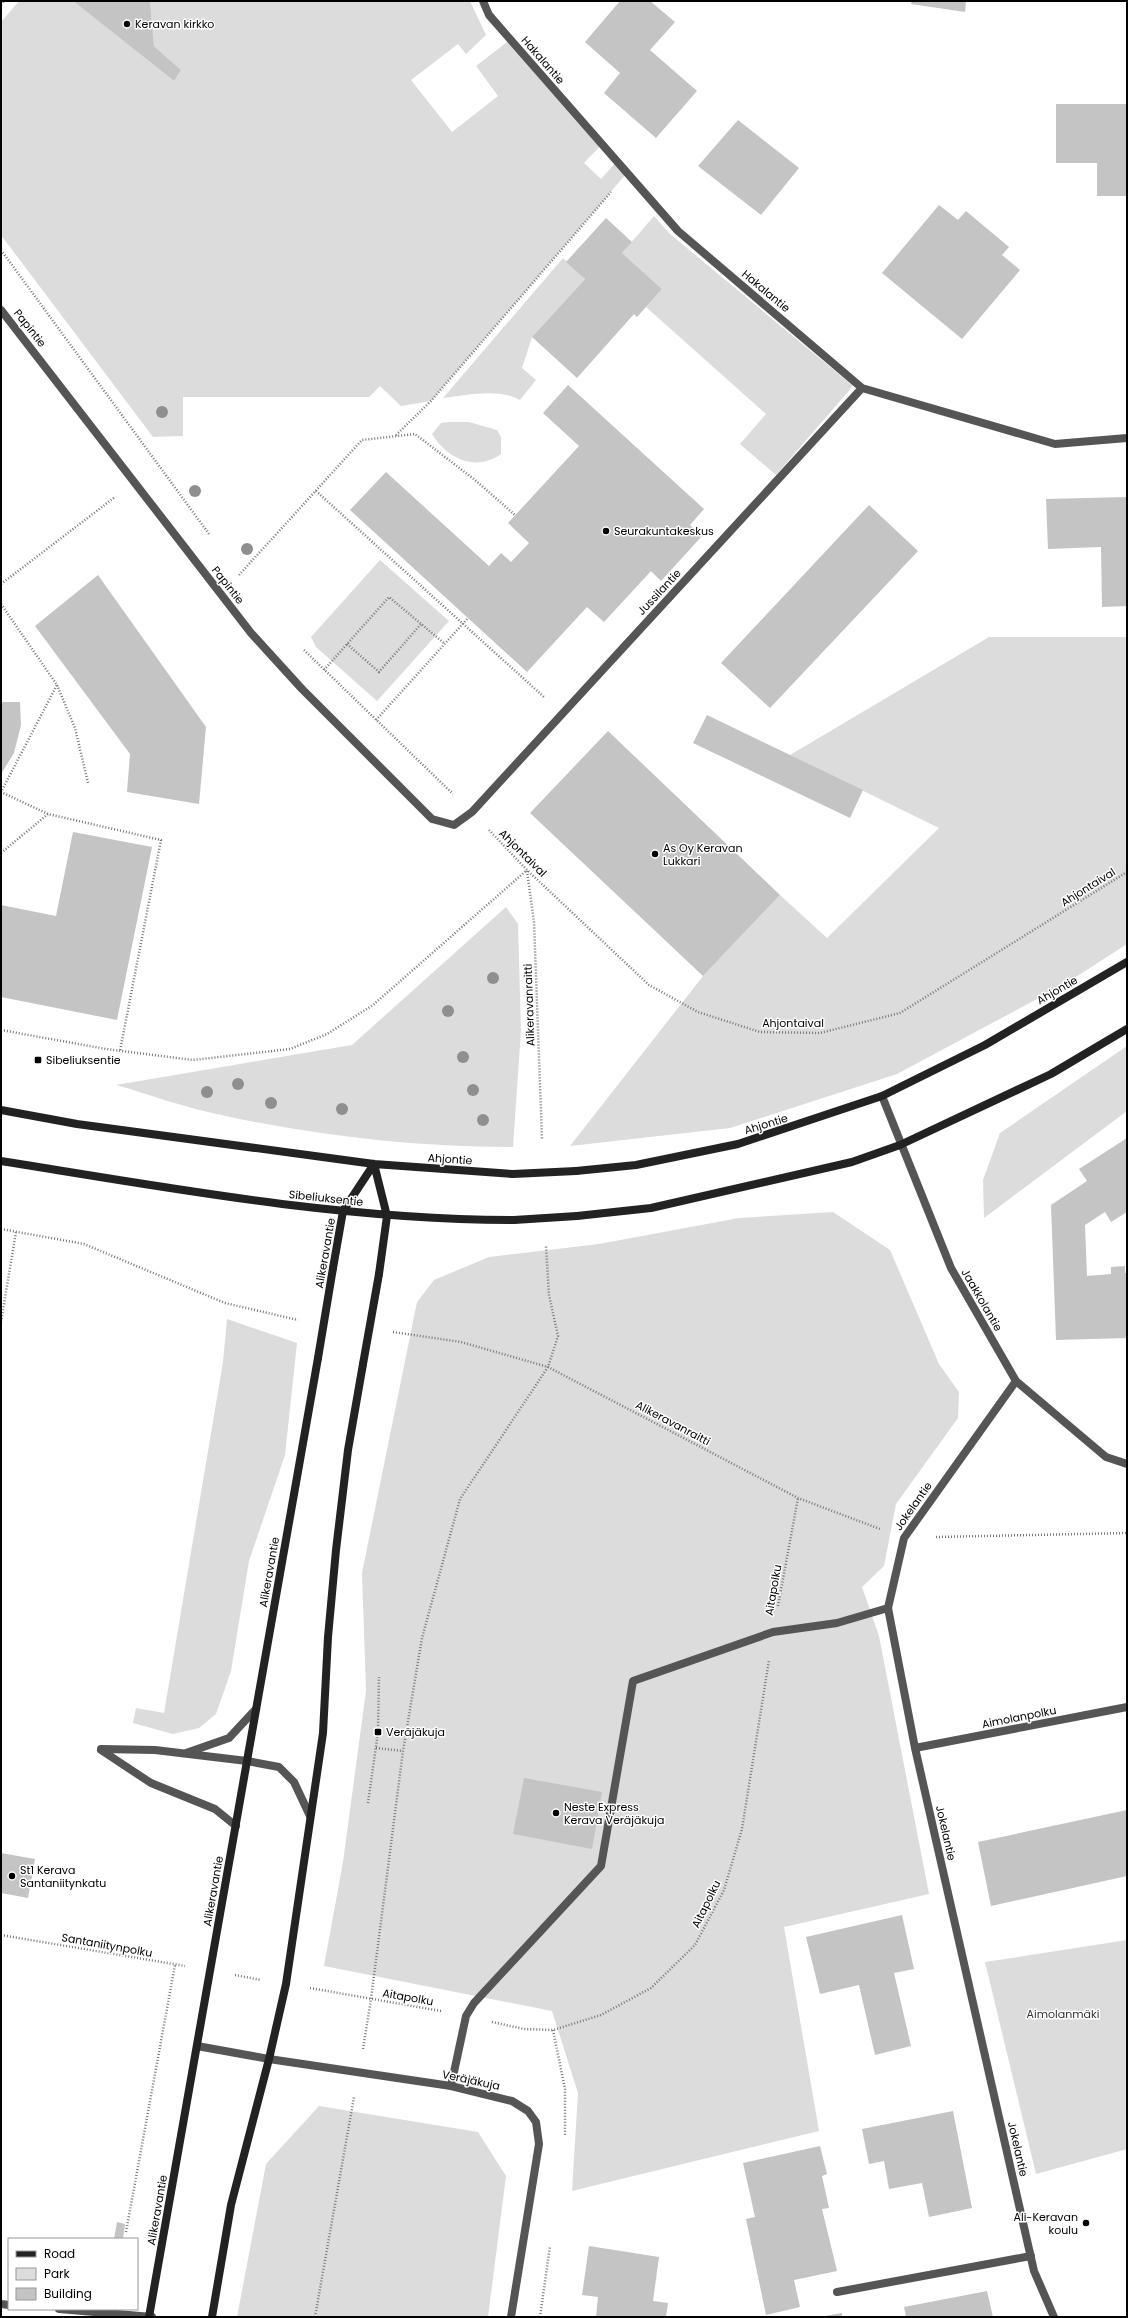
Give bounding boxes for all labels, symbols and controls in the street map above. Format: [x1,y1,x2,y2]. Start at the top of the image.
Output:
place label: Keravan kirkko [135,16,214,32]
marker: Keravan kirkko [122,19,132,29]
street label: Hakalantie [518,33,568,88]
street label: Hakalantie [738,266,794,316]
street label: Papintie [10,306,50,351]
place label: Seurakuntakeskus [614,523,714,539]
marker: Seurakuntakeskus [601,526,611,536]
street label: Papintie [208,563,248,608]
street label: Jussilantie [633,565,685,619]
street label: Ahjontaival [496,826,550,880]
place label: As Oy Keravan Lukkari [663,840,742,869]
marker: As Oy Keravan Lukkari [650,849,660,859]
street label: Ahjontaival [1058,864,1118,910]
street label: Alikeravanraitti [520,963,538,1046]
street label: Ahjontie [1034,972,1081,1008]
street label: Ahjontaival [762,1015,824,1031]
place label: Sibeliuksentie [46,1052,121,1068]
marker: Sibeliuksentie [33,1055,43,1065]
street label: Ahjontie [742,1110,790,1138]
street label: Ahjontie [427,1149,473,1169]
street label: Sibeliuksentie [288,1186,364,1210]
street label: Alikeravantie [311,1216,339,1289]
street label: Jaakkolantie [958,1266,1006,1334]
street label: Alikeravanraitti [633,1397,713,1450]
street label: Jokelantie [890,1478,936,1534]
street label: Alikeravantie [255,1535,283,1608]
street label: Aitapolku [761,1563,785,1617]
street label: Aimolanpolku [980,1702,1058,1732]
place label: Veräjäkuja [386,1724,445,1740]
marker: Veräjäkuja [373,1727,383,1737]
place label: Neste Express Kerava Veräjäkuja [564,1799,664,1828]
street label: Jokelantie [932,1804,960,1862]
marker: Neste Express Kerava Veräjäkuja [551,1808,561,1818]
street label: Alikeravantie [199,1854,227,1927]
place label: St1 Kerava Santaniitynkatu [20,1862,106,1891]
marker: St1 Kerava Santaniitynkatu [7,1871,17,1881]
street label: Aitapolku [688,1877,724,1931]
street label: Santaniitynpolku [60,1929,154,1961]
street label: Aitapolku [381,1985,435,2009]
park label: Aimolanmäki [1027,2006,1100,2022]
street label: Veräjäkuja [441,2066,501,2094]
street label: Jokelantie [1004,2120,1032,2178]
street label: Alikeravantie [143,2173,171,2246]
place label: Ali-Keravan koulu [1014,2209,1078,2238]
marker: Ali-Keravan koulu [1081,2218,1091,2228]
legend [8,2238,138,2310]
text: Road [44,2245,75,2262]
text: Park [44,2265,71,2282]
text: Building [44,2285,92,2302]

